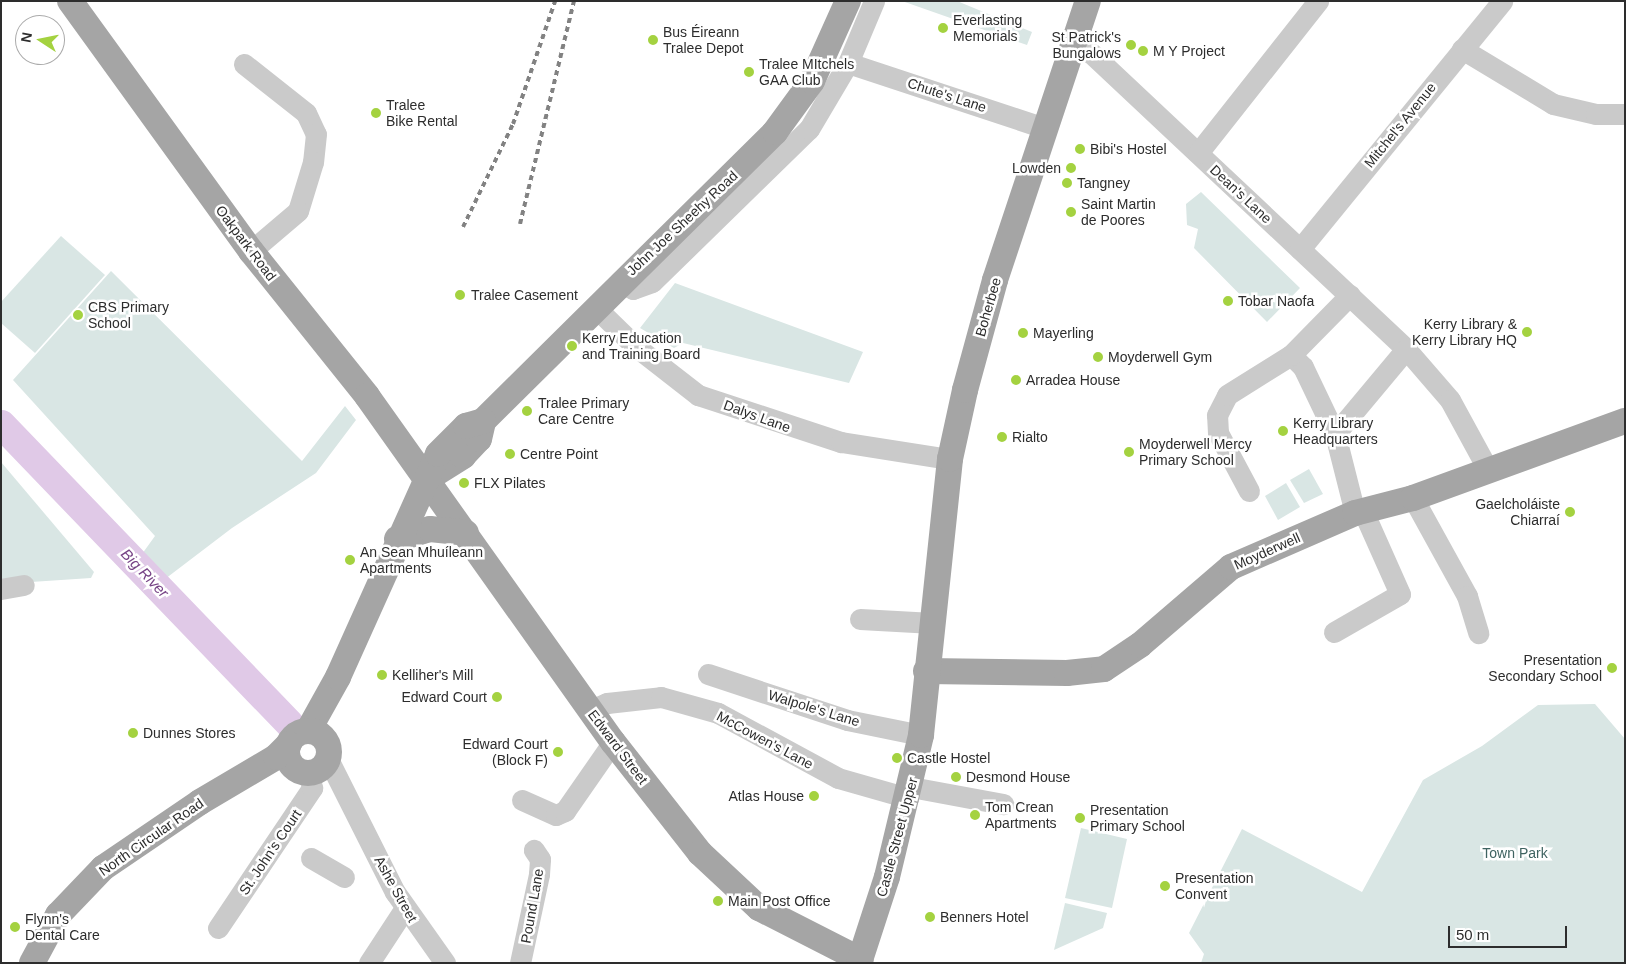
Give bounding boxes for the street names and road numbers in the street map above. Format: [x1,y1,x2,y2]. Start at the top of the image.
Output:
street label: Chute's Lane [905,74,989,116]
street label: Mitchel's Avenue [1360,79,1440,171]
street label: Dean's Lane [1207,161,1275,227]
street label: John Joe Sheehy Road [623,167,741,279]
street label: Oakpark Road [212,202,280,284]
street label: Boherbee [972,276,1004,338]
street label: Dalys Lane [721,396,793,436]
street label: Moyderwell [1231,529,1303,573]
street label: Walpole's Lane [766,686,862,730]
street label: Edward Street [585,707,651,787]
street label: McCowen's Lane [714,707,816,773]
street label: Castle Street Upper [873,775,921,899]
street label: North Circular Road [96,795,206,879]
street label: St. John's Court [235,806,305,898]
street label: Ashe Street [371,853,421,925]
street label: Pound Lane [517,867,547,945]

